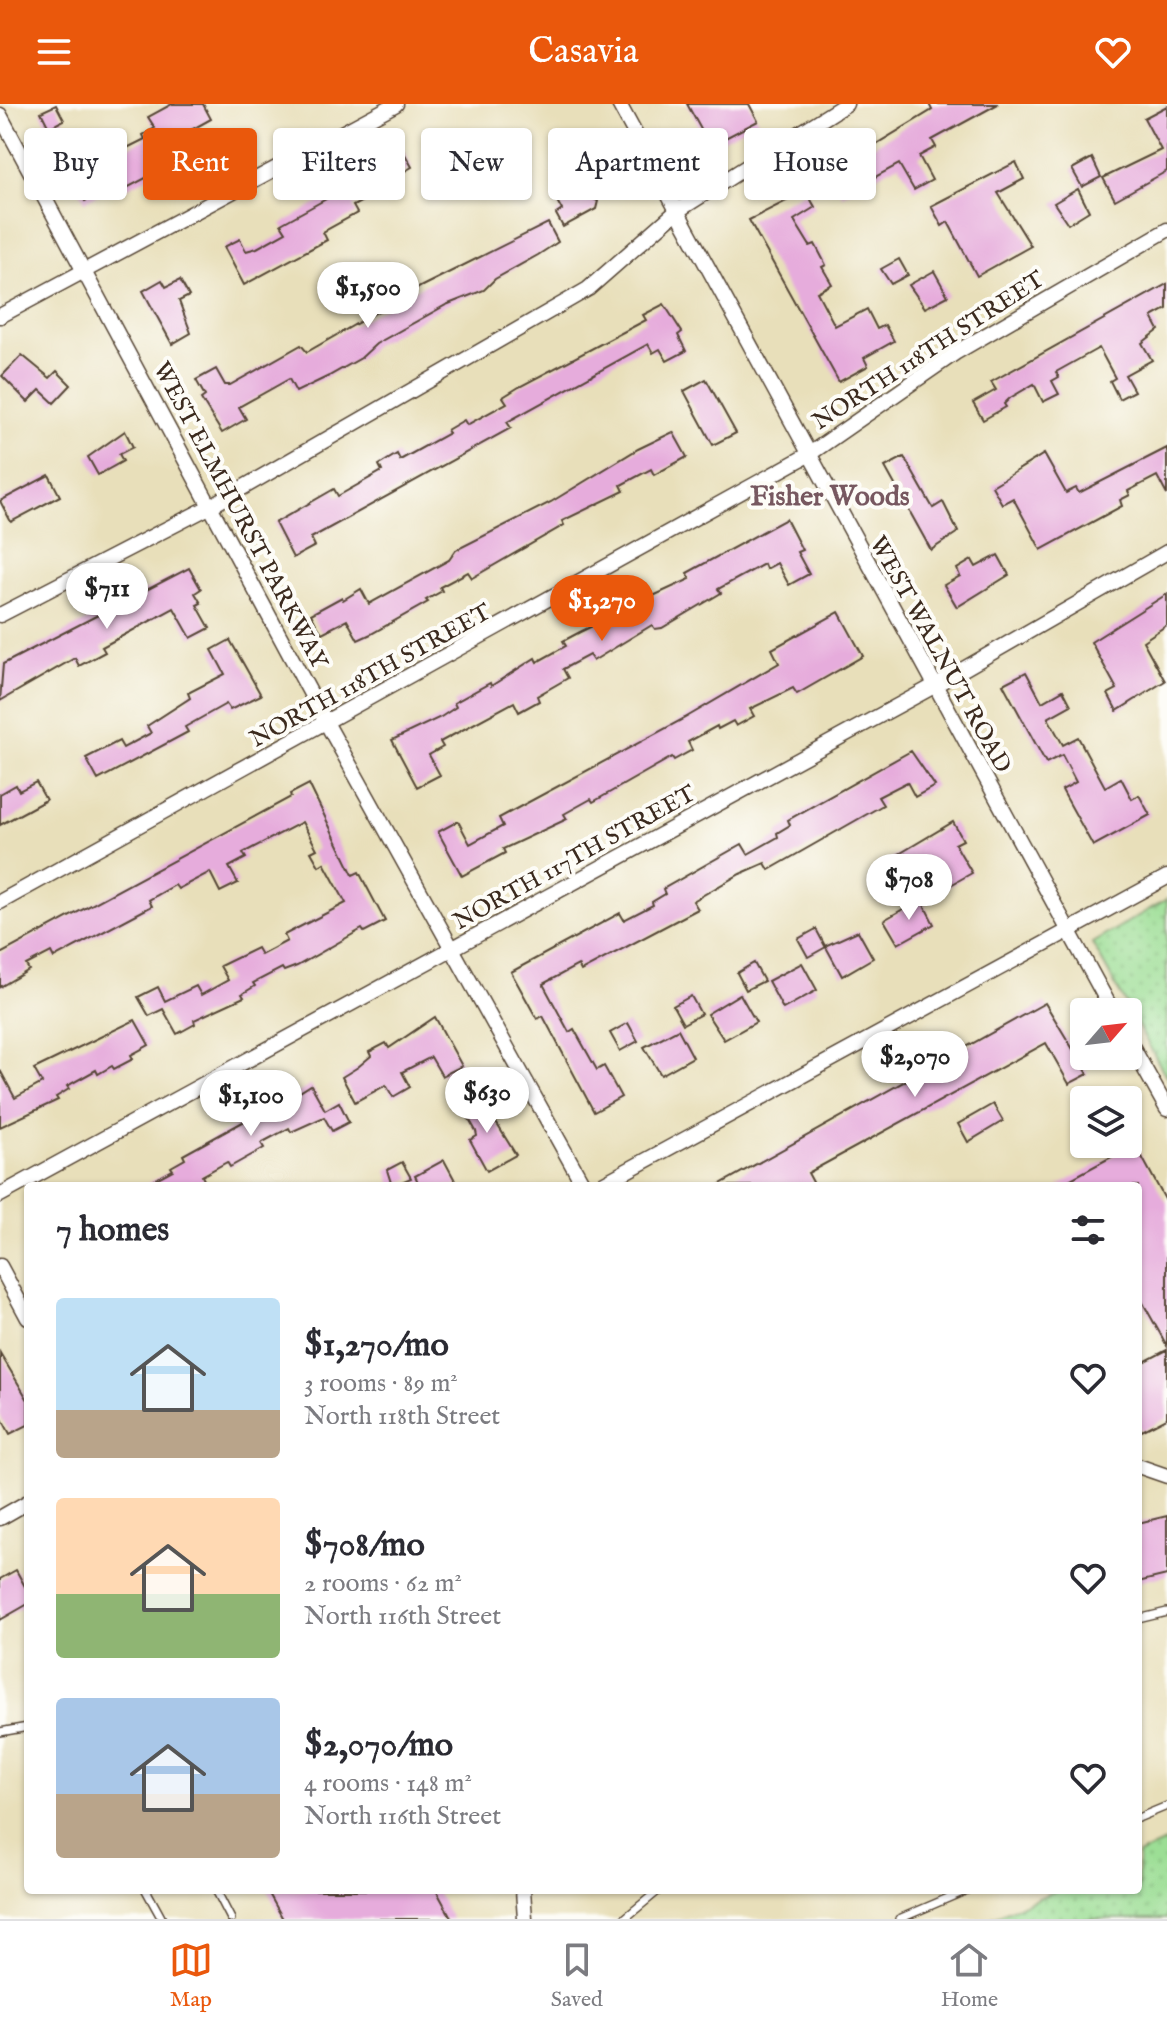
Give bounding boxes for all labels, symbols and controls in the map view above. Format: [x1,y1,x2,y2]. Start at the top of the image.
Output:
text: Casavia [528,29,639,75]
icon: menu [32,30,76,74]
icon: heart [1091,30,1135,74]
chip: Buy [24,128,127,200]
chip: Rent [143,128,257,200]
chip: Filters [273,128,405,200]
chip: New [421,128,532,200]
chip: Apartment [548,128,728,200]
chip: House [744,128,876,200]
pin: $1,500 [303,262,433,330]
street label: NORTH 118TH STREET [807,264,1051,438]
text: $1,500 [335,271,401,304]
street label: WEST ELMHURST PARKWAY [145,357,335,676]
district label: Fisher Woods [750,480,910,515]
street label: WEST WALNUT ROAD [862,531,1018,779]
pin: $711 [60,563,154,631]
text: $711 [84,572,130,605]
pin: $1,270 [537,575,667,643]
text: $1,270 [568,584,636,617]
street label: NORTH 118TH STREET [245,597,497,755]
street label: NORTH 117TH STREET [448,778,702,938]
pin: $708 [862,854,956,922]
text: $708 [884,863,934,896]
north arrow [1070,998,1142,1070]
map controls [1070,998,1142,1158]
pin: $2,070 [850,1031,980,1099]
text: $2,070 [879,1040,951,1073]
pin: $630 [440,1067,534,1135]
pin: $1,100 [186,1070,316,1138]
text: $630 [463,1076,511,1109]
text: $1,100 [218,1079,284,1112]
button: layers [1070,1086,1142,1158]
icon: filters [1066,1208,1110,1252]
text: 7 homes [56,1209,169,1252]
text: $1,270/mo [304,1324,449,1367]
icon: home [120,1330,216,1426]
icon: heart [1066,1356,1110,1400]
text: 3 rooms · 89 m² [304,1367,458,1400]
text: North 118th Street [304,1400,500,1433]
text: $708/mo [304,1524,425,1567]
icon: home [120,1530,216,1626]
icon: heart [1066,1556,1110,1600]
text: 2 rooms · 62 m² [304,1567,462,1600]
text: North 116th Street [304,1600,501,1633]
text: $2,070/mo [304,1724,453,1767]
icon: home [120,1730,216,1826]
icon: heart [1066,1756,1110,1800]
text: 4 rooms · 148 m² [304,1767,472,1800]
text: North 116th Street [304,1800,501,1833]
tab: Map [169,1938,213,2014]
tab: Saved [551,1938,603,2014]
tab: Home [941,1938,998,2014]

